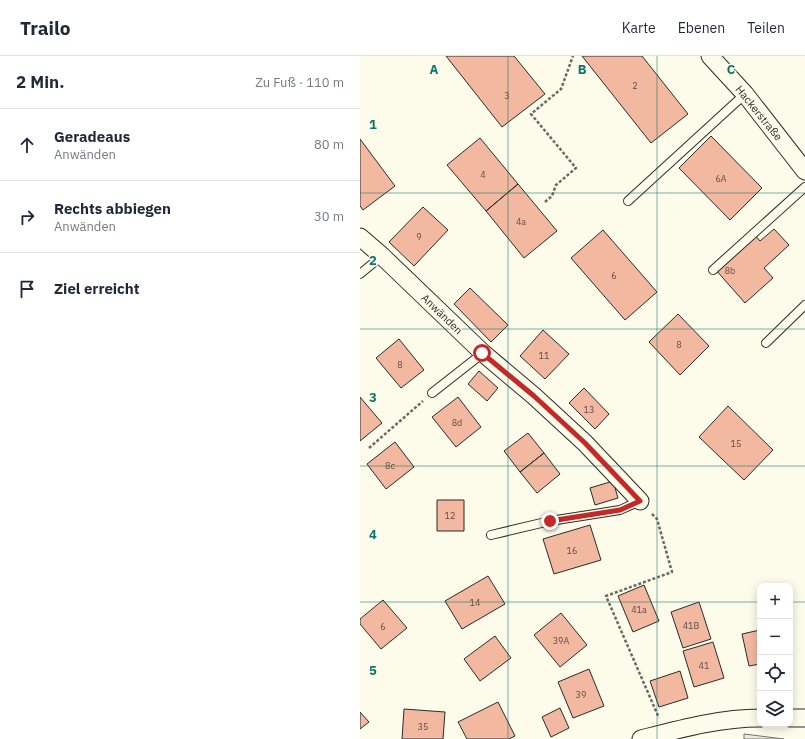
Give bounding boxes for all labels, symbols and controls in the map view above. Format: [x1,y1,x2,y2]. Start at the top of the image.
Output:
text: Trailo [20,16,70,40]
text: Karte [622,19,656,37]
text: Ebenen [678,19,725,37]
text: Teilen [747,19,785,37]
text: A [430,61,439,78]
text: B [578,61,587,78]
text: C [727,61,736,78]
text: 2 Min. [16,71,64,93]
text: Zu Fuß · 110 m [255,74,344,91]
house number: 2 [632,80,638,91]
street label: Hackerstraße [732,83,786,143]
house number: 3 [504,90,510,101]
text: 1 [369,116,377,133]
text: Geradeaus [54,127,130,146]
icon: ahead [16,134,38,156]
text: 80 m [314,136,344,153]
text: Anwänden [54,146,116,163]
house number: 4 [480,169,486,180]
house number: 6A [715,173,727,184]
text: Rechts abbiegen [54,199,171,218]
icon: right [16,206,38,228]
text: 30 m [314,208,344,225]
house number: 4a [516,216,526,227]
text: Anwänden [54,218,116,235]
house number: 9 [416,231,422,242]
text: 2 [369,252,377,269]
house number: 8b [725,265,735,276]
house number: 6 [611,270,617,281]
icon: arrive [16,278,38,300]
text: Ziel erreicht [54,279,140,298]
street label: Anwänden [418,291,466,337]
house number: 8 [676,339,682,350]
route start [473,344,491,362]
house number: 11 [539,350,549,361]
house number: 8 [397,359,403,370]
text: 3 [369,389,377,406]
house number: 13 [584,404,594,415]
house number: 8d [452,417,462,428]
house number: 15 [731,438,741,449]
house number: 8c [385,460,395,471]
house number: 12 [445,510,455,521]
route end [541,512,559,530]
text: 4 [369,526,377,543]
house number: 16 [567,545,577,556]
map controls [757,583,793,727]
button: + [757,583,793,619]
house number: 14 [470,597,480,608]
house number: 41a [631,604,647,615]
button: − [757,619,793,655]
house number: 41B [683,620,699,631]
house number: 6 [380,621,386,632]
house number: 39A [553,635,570,646]
button: locate [757,655,793,691]
house number: 41 [699,660,709,671]
text: 5 [369,662,377,679]
house number: 39 [576,689,586,700]
button: layers [757,691,793,727]
house number: 35 [418,721,428,732]

